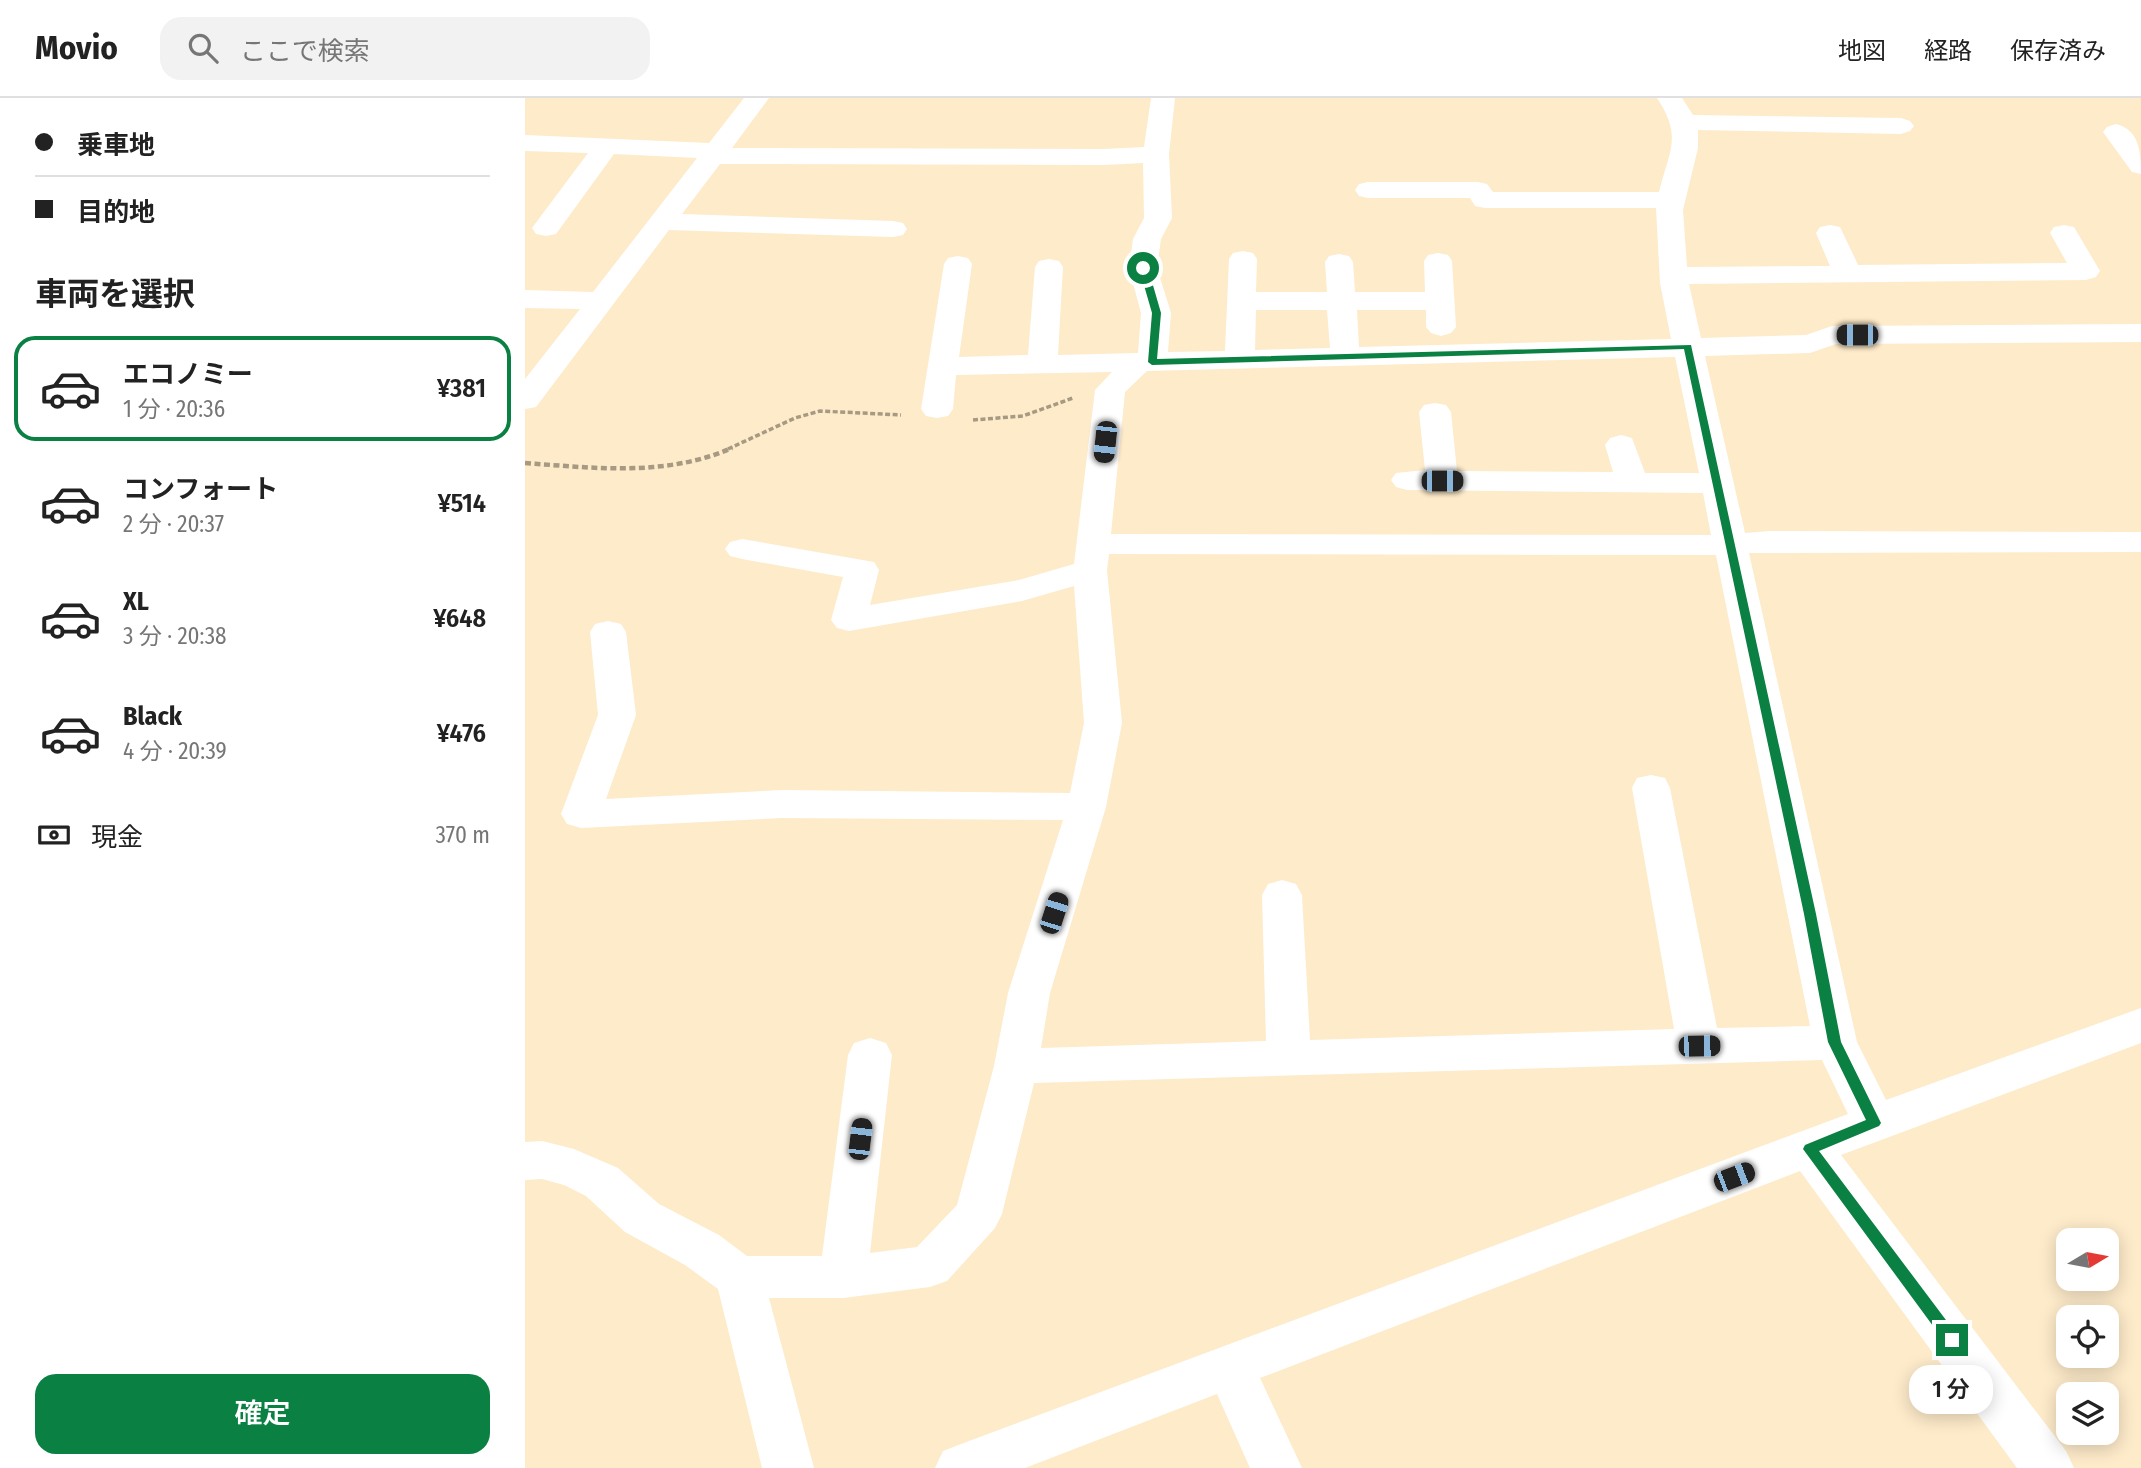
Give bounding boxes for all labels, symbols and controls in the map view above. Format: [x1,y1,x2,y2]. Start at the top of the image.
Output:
search box [160,17,650,80]
text: Movio [35,28,118,68]
icon: search [184,29,222,67]
text: ここで検索 [240,36,370,67]
text: 地図 [1838,37,1886,65]
text: 経路 [1924,37,1972,65]
text: 保存済み [2010,37,2106,65]
text: 乗車地 [77,130,155,161]
text: 目的地 [77,197,155,228]
route start [1127,252,1159,284]
text: 車両を選択 [35,275,195,313]
car [1837,325,1879,346]
icon: car [39,357,102,420]
text: エコノミー [123,359,253,390]
text: ¥381 [437,373,486,404]
text: 1 分 · 20:36 [123,395,225,423]
car [1093,420,1118,464]
car [1422,471,1464,492]
icon: car [39,472,102,535]
text: コンフォート [123,474,278,505]
text: ¥514 [438,488,486,519]
text: 2 分 · 20:37 [123,510,224,538]
text: XL [123,586,149,617]
icon: car [39,587,102,650]
text: ¥648 [433,603,486,634]
text: 3 分 · 20:38 [123,622,227,650]
text: Black [123,701,182,732]
icon: car [39,702,102,765]
text: ¥476 [437,718,486,749]
text: 4 分 · 20:39 [123,737,227,765]
icon: cash [35,816,73,854]
text: 370 m [436,821,490,849]
text: 現金 [91,822,143,853]
car [1038,890,1071,936]
car [1678,1035,1721,1057]
car [848,1117,873,1161]
car [1711,1160,1758,1194]
north arrow [2056,1228,2119,1292]
map controls [2056,1228,2119,1445]
button: locate [2056,1305,2119,1368]
route end [1936,1324,1968,1356]
callout: 1 分 [1910,1364,1994,1414]
button: 確定 [35,1374,490,1454]
text: 1 分 [1932,1375,1970,1403]
button: layers [2056,1382,2119,1445]

